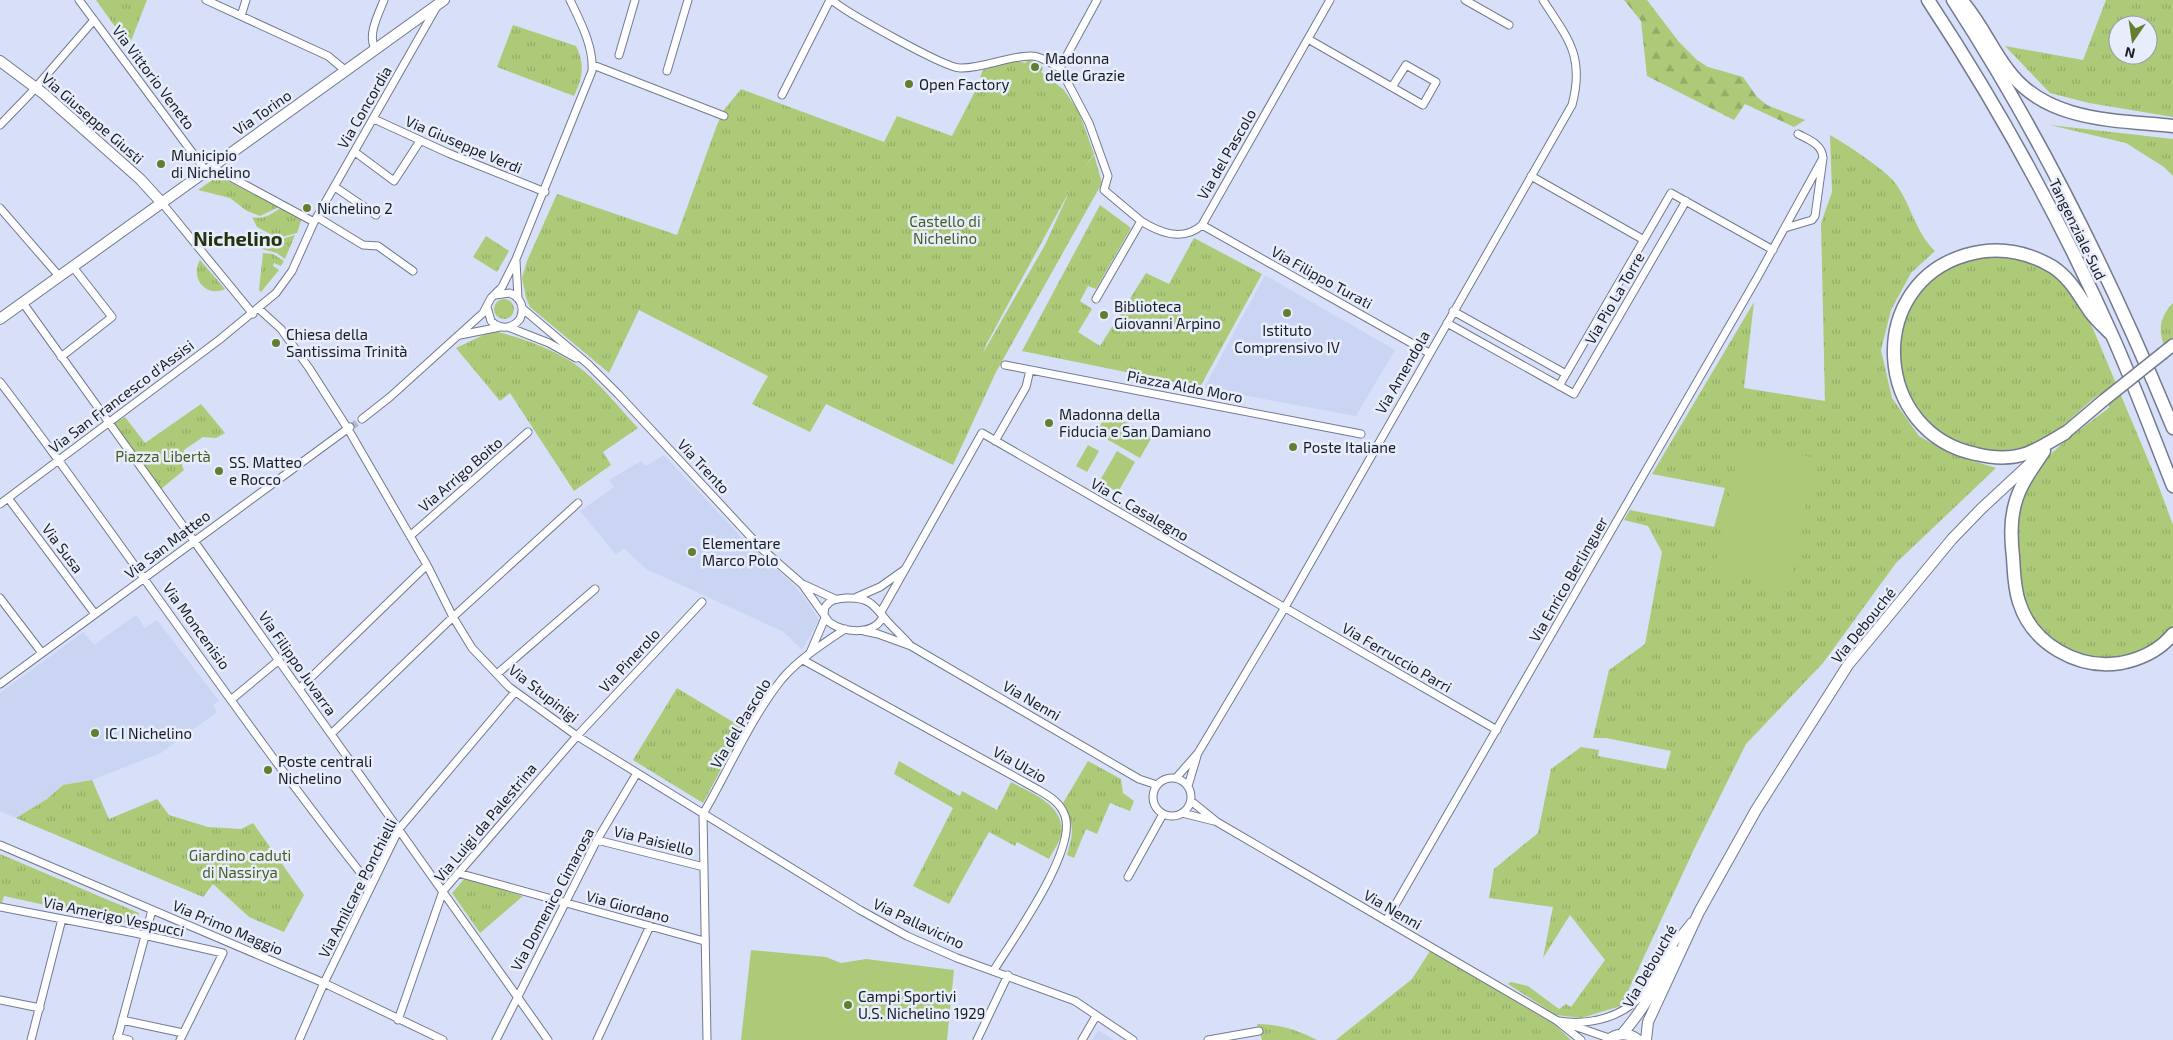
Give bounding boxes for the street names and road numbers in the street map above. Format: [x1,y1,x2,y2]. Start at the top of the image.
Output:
street label: Via Vittorio Veneto [109,21,199,133]
street label: Via Concordia [333,63,395,151]
street label: Via Giuseppe Giusti [38,69,148,167]
street label: Via Torino [230,86,294,138]
street label: Via del Pascolo [1193,105,1259,203]
street label: Via Giuseppe Verdi [403,111,525,177]
street label: Tangenziale Sud [2046,175,2110,283]
street label: Via Filippo Turati [1268,242,1376,312]
street label: Via Pio La Torre [1580,249,1648,347]
street label: Via Amendola [1371,327,1433,417]
street label: Via San Francesco d'Assisi [45,336,197,456]
street label: Piazza Aldo Moro [1126,366,1244,406]
street label: Via Arrigo Boito [414,433,506,515]
street label: Via Trento [674,435,734,497]
street label: Via C. Casalegno [1088,474,1192,544]
street label: Via San Matteo [121,506,213,582]
street label: Via Enrico Berlinguer [1525,513,1611,645]
street label: Via Susa [39,520,87,576]
street label: Via Moncenisio [160,579,234,673]
street label: Via Debouché [1827,584,1899,666]
street label: Via Filippo Juvarra [255,607,341,719]
street label: Via Ferruccio Parri [1339,618,1455,696]
street label: Via Pinerolo [595,624,663,696]
street label: Via Stupinigi [505,660,583,726]
street label: Via del Pascolo [706,675,774,771]
street label: Via Nenni [1000,676,1064,724]
street label: Via Ulzio [990,742,1050,786]
street label: Via Luigi da Palestrina [430,759,540,885]
street label: Via Amilcare Ponchielli [314,815,400,961]
street label: Via Paisiello [612,821,696,859]
street label: Via Domenico Cimarosa [507,824,597,974]
street label: Via Nenni [1361,885,1425,933]
street label: Via Giordano [584,886,672,926]
street label: Via Amerigo Vespucci [42,892,186,940]
street label: Via Pallavicino [871,894,967,952]
street label: Via Primo Maggio [170,896,286,958]
street label: Via Debouché [1618,922,1680,1010]

